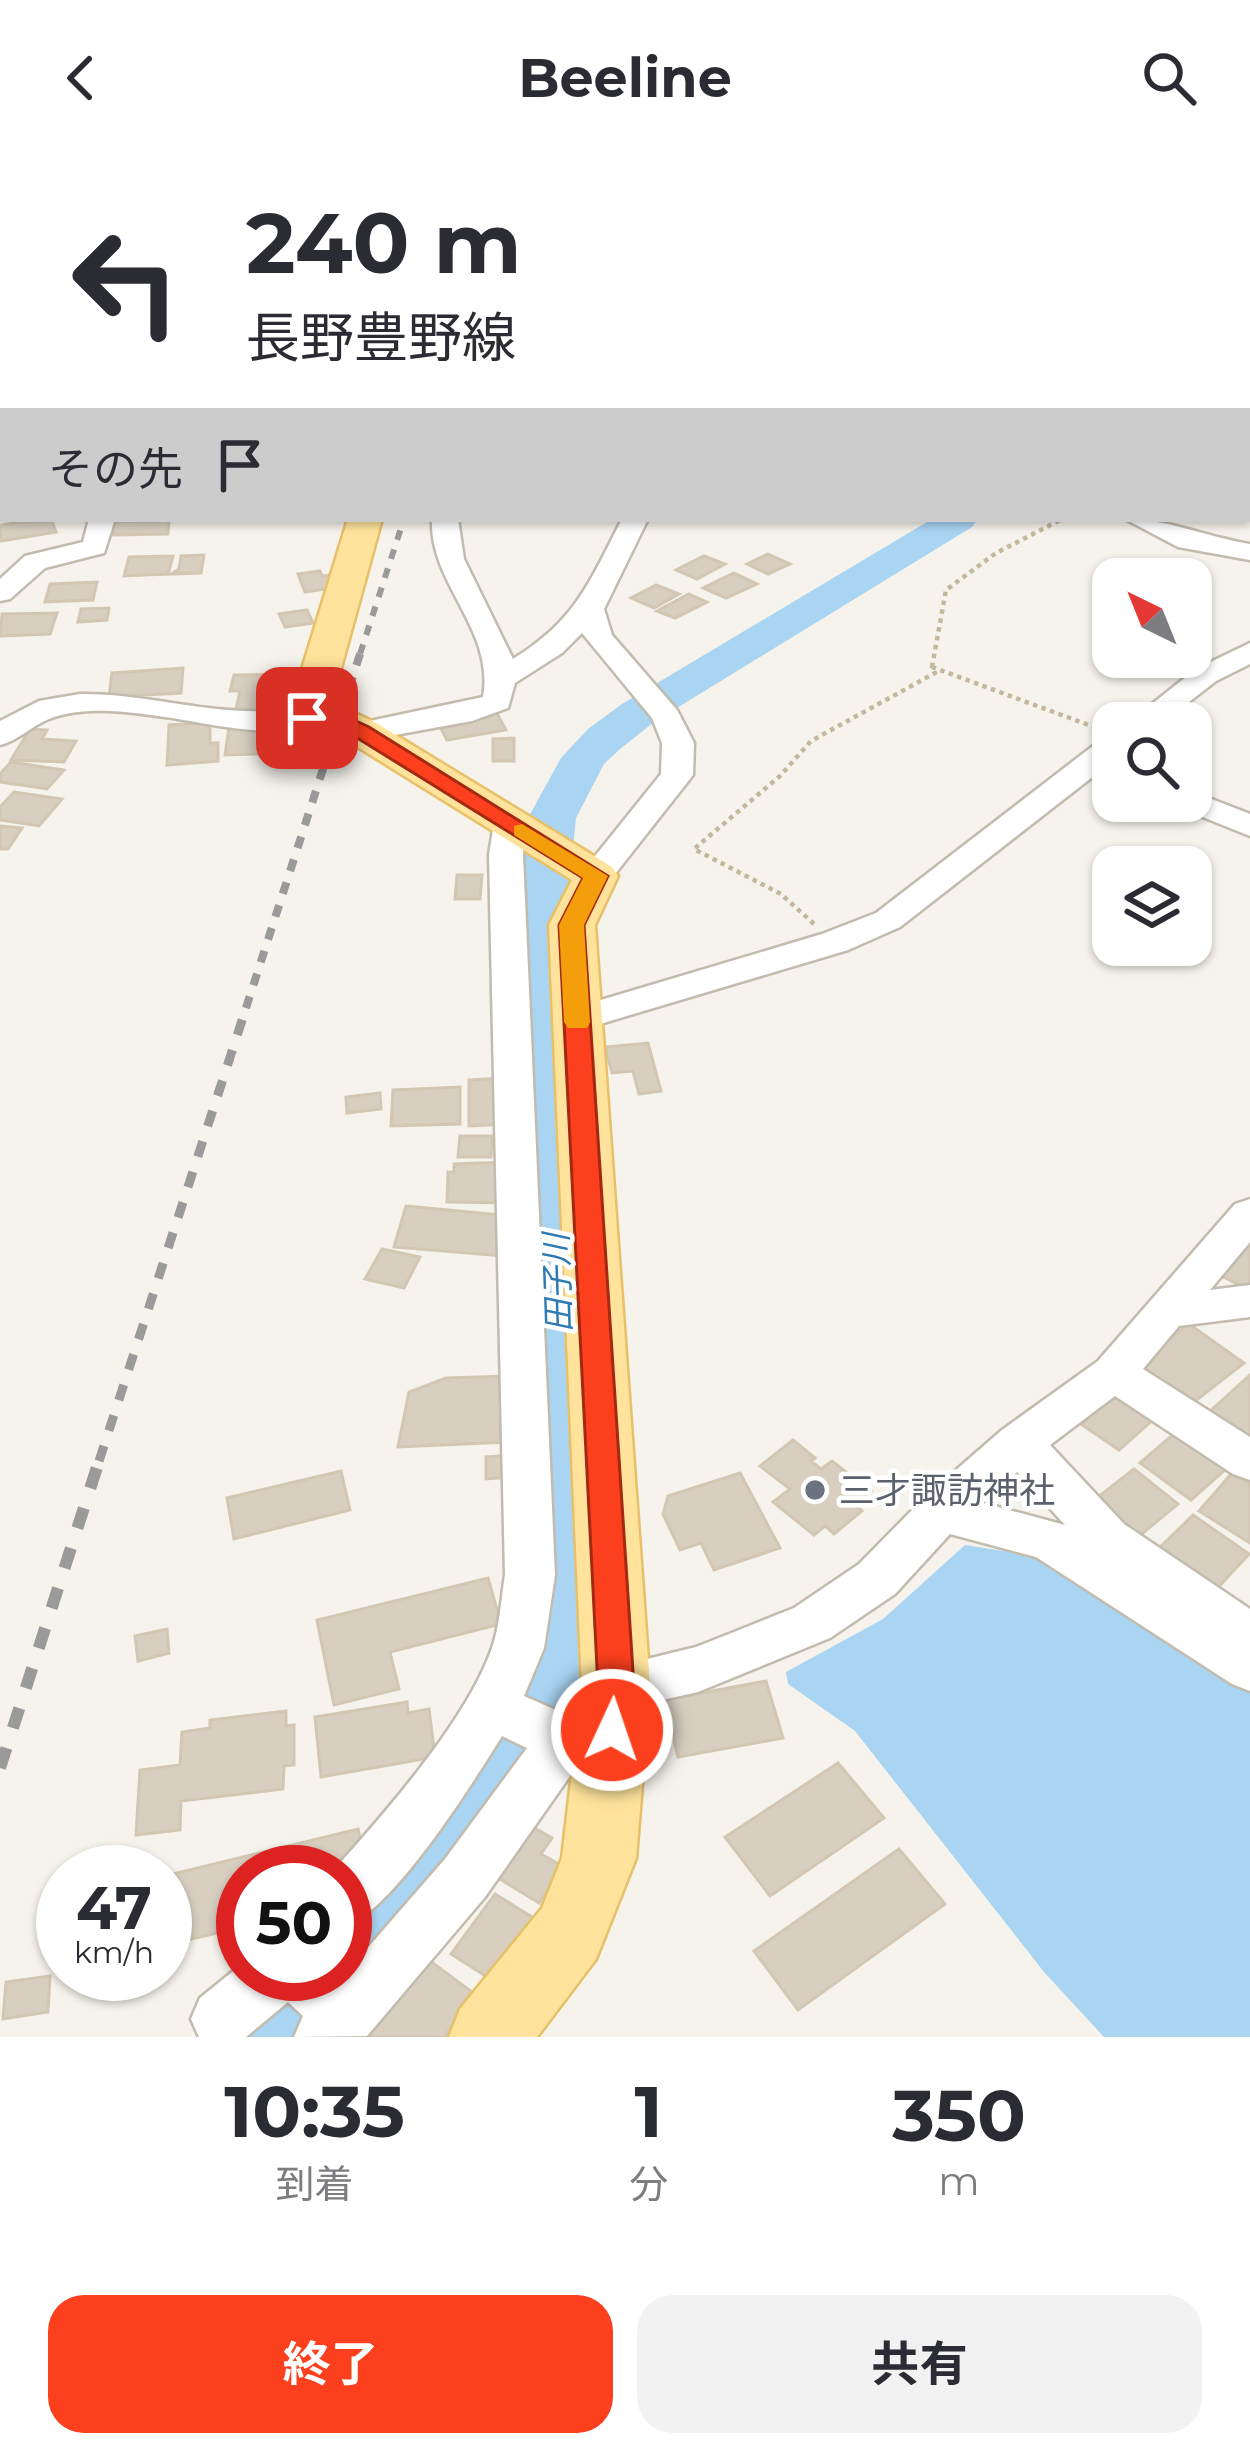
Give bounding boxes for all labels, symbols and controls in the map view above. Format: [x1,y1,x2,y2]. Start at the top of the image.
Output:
icon: back [48,45,114,111]
text: Beeline [518,45,732,111]
icon: search [1136,45,1202,111]
text: 240 m [246,192,522,294]
icon: left [48,204,204,360]
text: 長野豊野線 [246,305,516,371]
icon: arrive [207,432,273,498]
text: その先 [48,441,183,496]
north arrow [1092,558,1212,678]
map controls [1092,558,1212,966]
pin [256,667,358,769]
icon: arrive [274,685,340,751]
button: search [1092,702,1212,822]
button: layers [1092,846,1212,966]
water label: 田子川 [535,1230,579,1333]
place label: 三才諏訪神社 [839,1468,1055,1512]
marker: 三才諏訪神社 [802,1477,828,1503]
position arrow [549,1667,675,1793]
speed limit sign: 50 [216,1845,372,2001]
text: 47 [76,1871,152,1944]
text: km/h [74,1934,154,1971]
text: 10:35 [224,2067,405,2155]
text: 1 [634,2067,663,2155]
text: 350 [892,2071,1026,2159]
text: m [938,2157,980,2205]
text: 到着 [276,2160,354,2208]
text: 分 [629,2160,668,2208]
button: 終了 [48,2295,613,2433]
button: 共有 [637,2295,1202,2433]

